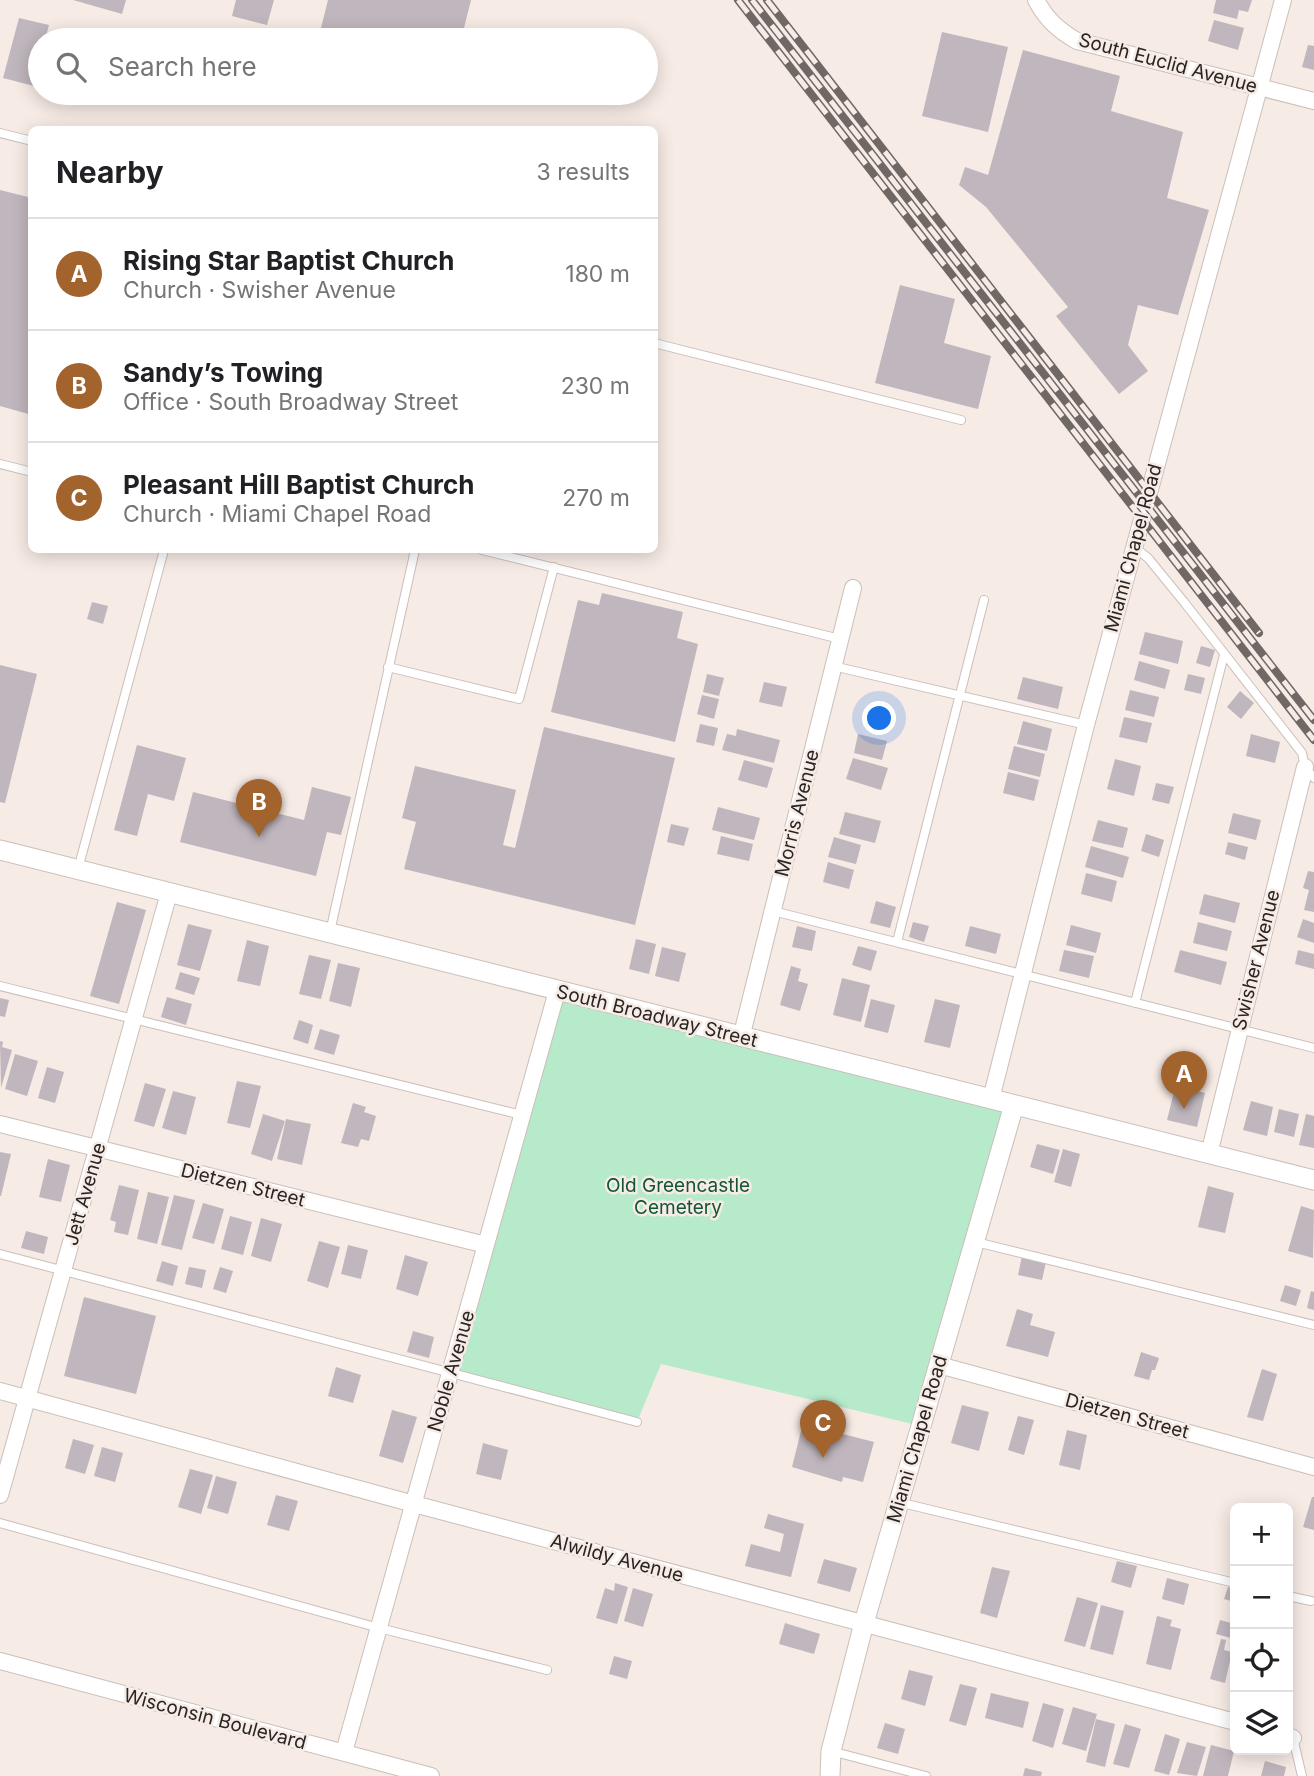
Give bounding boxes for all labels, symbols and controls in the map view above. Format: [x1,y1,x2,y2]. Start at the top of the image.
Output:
search box [28,28,658,105]
street label: South Euclid Avenue [1076,28,1260,98]
icon: search [52,48,90,86]
text: Search here [108,51,257,82]
text: Nearby [56,154,164,190]
text: 3 results [537,158,630,186]
text: Rising Star Baptist Church [123,245,455,276]
text: A [70,260,88,288]
text: 180 m [565,260,630,288]
text: Church · Swisher Avenue [123,276,396,304]
text: Sandy’s Towing [123,357,323,388]
text: B [71,372,87,400]
text: 230 m [561,372,630,400]
text: Office · South Broadway Street [123,388,458,416]
street label: Miami Chapel Road [1099,461,1167,635]
text: Pleasant Hill Baptist Church [123,469,475,500]
text: C [70,484,88,512]
text: 270 m [562,484,630,512]
text: Church · Miami Chapel Road [123,500,431,528]
your location [862,701,896,735]
street label: Morris Avenue [770,747,824,879]
pin: B [236,779,282,837]
street label: Swisher Avenue [1227,887,1285,1033]
street label: South Broadway Street [554,980,760,1052]
pin: A [1161,1051,1207,1109]
street label: Jett Avenue [59,1140,111,1248]
street label: Dietzen Street [179,1158,307,1212]
park label: Old Greencastle Cemetery [606,1174,750,1219]
street label: Noble Avenue [423,1308,479,1434]
street label: Miami Chapel Road [882,1353,952,1525]
street label: Dietzen Street [1063,1388,1191,1444]
pin: C [800,1400,846,1458]
map controls [1230,1503,1293,1755]
button: + [1230,1503,1293,1566]
street label: Alwildy Avenue [548,1529,686,1587]
button: − [1230,1566,1293,1629]
button: locate [1230,1629,1293,1692]
street label: Wisconsin Boulevard [121,1684,309,1754]
button: layers [1230,1692,1293,1755]

